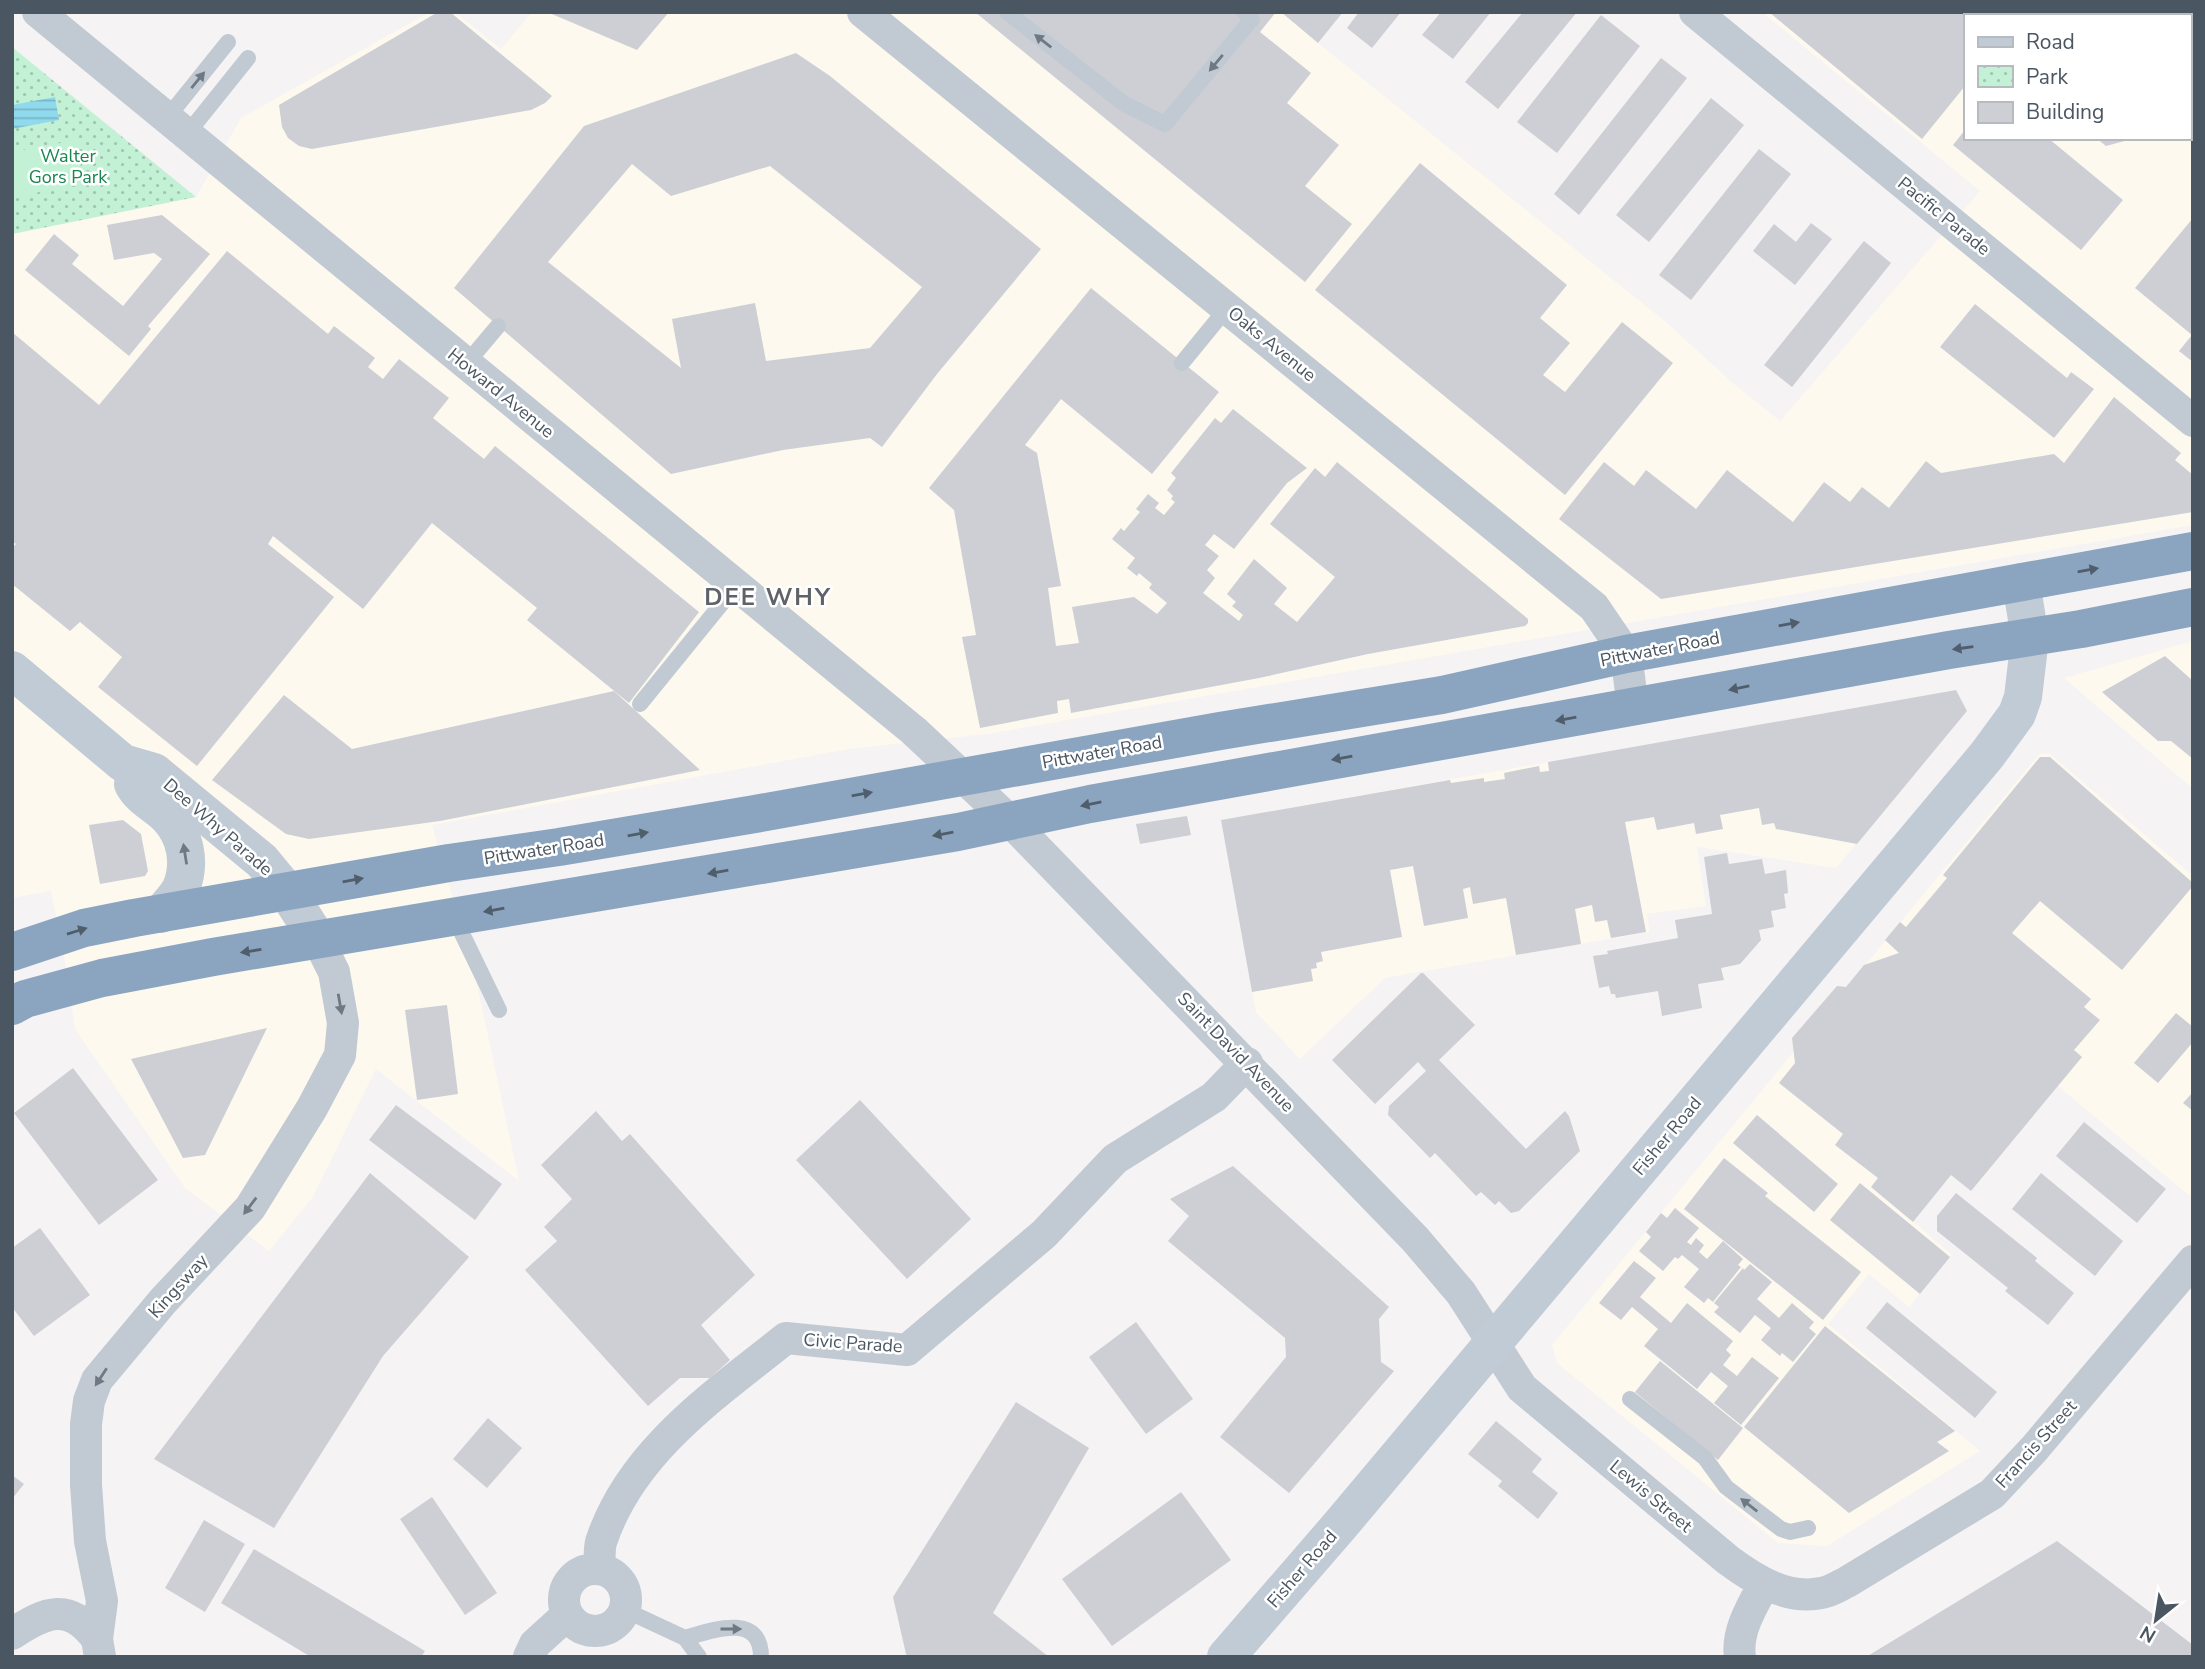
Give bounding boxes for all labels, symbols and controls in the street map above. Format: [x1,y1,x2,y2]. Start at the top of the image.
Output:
legend [1964,14,2191,140]
text: Road [2026,28,2075,56]
one-way arrow [1034,34,1052,48]
one-way arrow [1208,54,1223,72]
text: Park [2026,63,2068,91]
one-way arrow [190,71,204,89]
text: Building [2026,98,2104,126]
park label: Walter Gors Park [29,144,108,189]
street label: Pacific Parade [1893,171,1995,261]
street label: Oaks Avenue [1223,301,1321,387]
street label: Howard Avenue [443,343,559,443]
one-way arrow [2077,564,2099,575]
district label: DEE WHY [704,581,832,613]
one-way arrow [1778,619,1800,630]
street label: Pittwater Road [1598,626,1722,672]
one-way arrow [1952,642,1974,653]
one-way arrow [1728,682,1750,693]
one-way arrow [1555,714,1577,725]
street label: Pittwater Road [1040,730,1164,774]
one-way arrow [1331,753,1353,764]
street label: Dee Why Parade [158,773,278,881]
one-way arrow [851,788,873,799]
one-way arrow [1080,799,1102,810]
street label: Pittwater Road [482,828,606,870]
one-way arrow [627,828,649,839]
one-way arrow [932,829,954,840]
one-way arrow [179,843,190,865]
one-way arrow [707,867,729,878]
one-way arrow [342,874,364,885]
one-way arrow [483,905,505,916]
one-way arrow [67,925,88,935]
one-way arrow [240,946,262,957]
street label: Saint David Avenue [1172,987,1300,1117]
one-way arrow [335,993,346,1015]
street label: Fisher Road [1627,1092,1707,1180]
one-way arrow [243,1197,257,1215]
street label: Kingsway [143,1248,214,1323]
street label: Civic Parade [803,1328,903,1358]
one-way arrow [94,1367,107,1387]
street label: Francis Street [1990,1394,2082,1493]
street label: Lewis Street [1605,1454,1698,1538]
one-way arrow [1740,1497,1758,1512]
street label: Fisher Road [1262,1525,1342,1613]
north arrow [2121,1585,2191,1655]
text: N [2135,1619,2161,1649]
one-way arrow [720,1623,742,1635]

